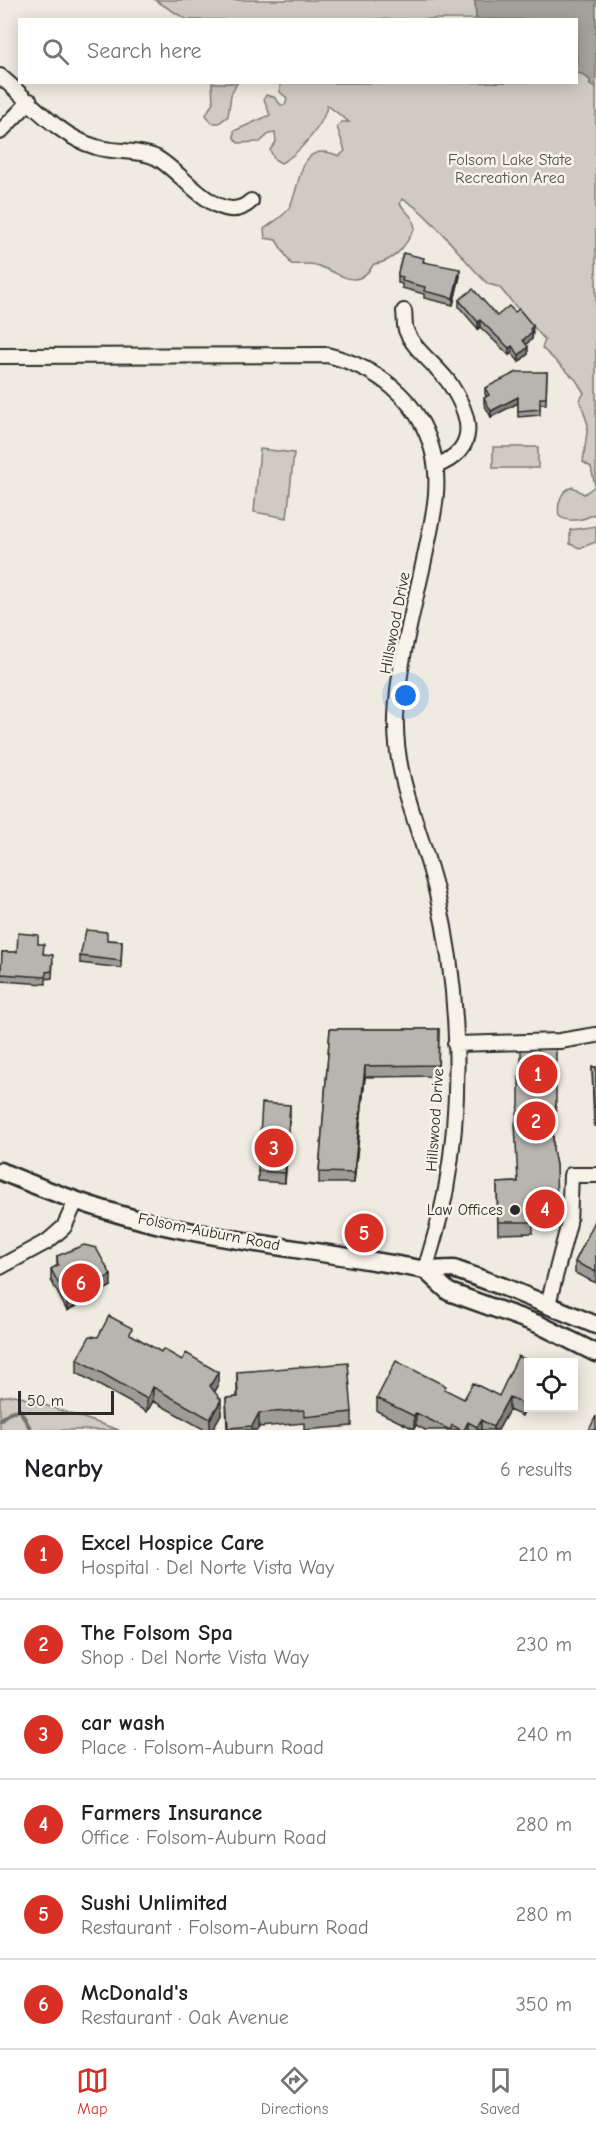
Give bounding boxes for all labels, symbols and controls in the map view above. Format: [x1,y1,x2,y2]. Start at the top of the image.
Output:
search box [18,18,578,84]
icon: search [39,35,72,68]
text: Search here [87,38,202,64]
park label: Folsom Lake State Recreation Area [448,151,572,187]
street label: Hillswood Drive [376,571,414,675]
your location [391,681,420,710]
pin: 1 [518,1052,558,1096]
street label: Hillswood Drive [422,1068,448,1172]
pin: 2 [516,1098,556,1144]
pin: 3 [254,1126,294,1170]
pin: 4 [526,1186,564,1232]
place label: Law Offices [427,1201,503,1219]
marker: Law Offices [508,1203,522,1217]
street label: Folsom-Auburn Road [136,1209,282,1255]
pin: 5 [344,1210,384,1256]
pin: 6 [62,1260,100,1306]
map controls [524,1358,578,1412]
button: locate [524,1358,578,1412]
scale bar [18,1388,114,1416]
text: 50 m [27,1392,64,1410]
text: Nearby [24,1454,103,1484]
text: 6 results [500,1458,572,1481]
text: Excel Hospice Care [81,1530,264,1556]
text: 1 [40,1543,47,1566]
text: 210 m [518,1543,572,1566]
text: Hospital · Del Norte Vista Way [81,1556,334,1579]
text: The Folsom Spa [81,1620,233,1646]
text: 2 [39,1633,48,1656]
text: 230 m [516,1633,572,1656]
text: Shop · Del Norte Vista Way [81,1646,309,1669]
text: car wash [81,1710,165,1736]
text: 3 [39,1723,48,1746]
text: 240 m [517,1723,572,1746]
text: Place · Folsom-Auburn Road [81,1736,324,1759]
text: Farmers Insurance [81,1800,262,1826]
text: 4 [39,1813,48,1836]
text: 280 m [516,1813,572,1836]
text: Office · Folsom-Auburn Road [81,1826,327,1849]
text: Sushi Unlimited [81,1890,228,1916]
text: 5 [38,1903,49,1926]
text: 280 m [516,1903,572,1926]
text: Restaurant · Folsom-Auburn Road [81,1916,369,1939]
text: McDonald's [81,1980,188,2006]
text: 6 [38,1993,49,2016]
text: 350 m [516,1993,572,2016]
text: Restaurant · Oak Avenue [81,2006,289,2029]
tab: Map [76,2064,109,2118]
tab: Directions [261,2064,328,2118]
tab: Saved [480,2064,520,2118]

